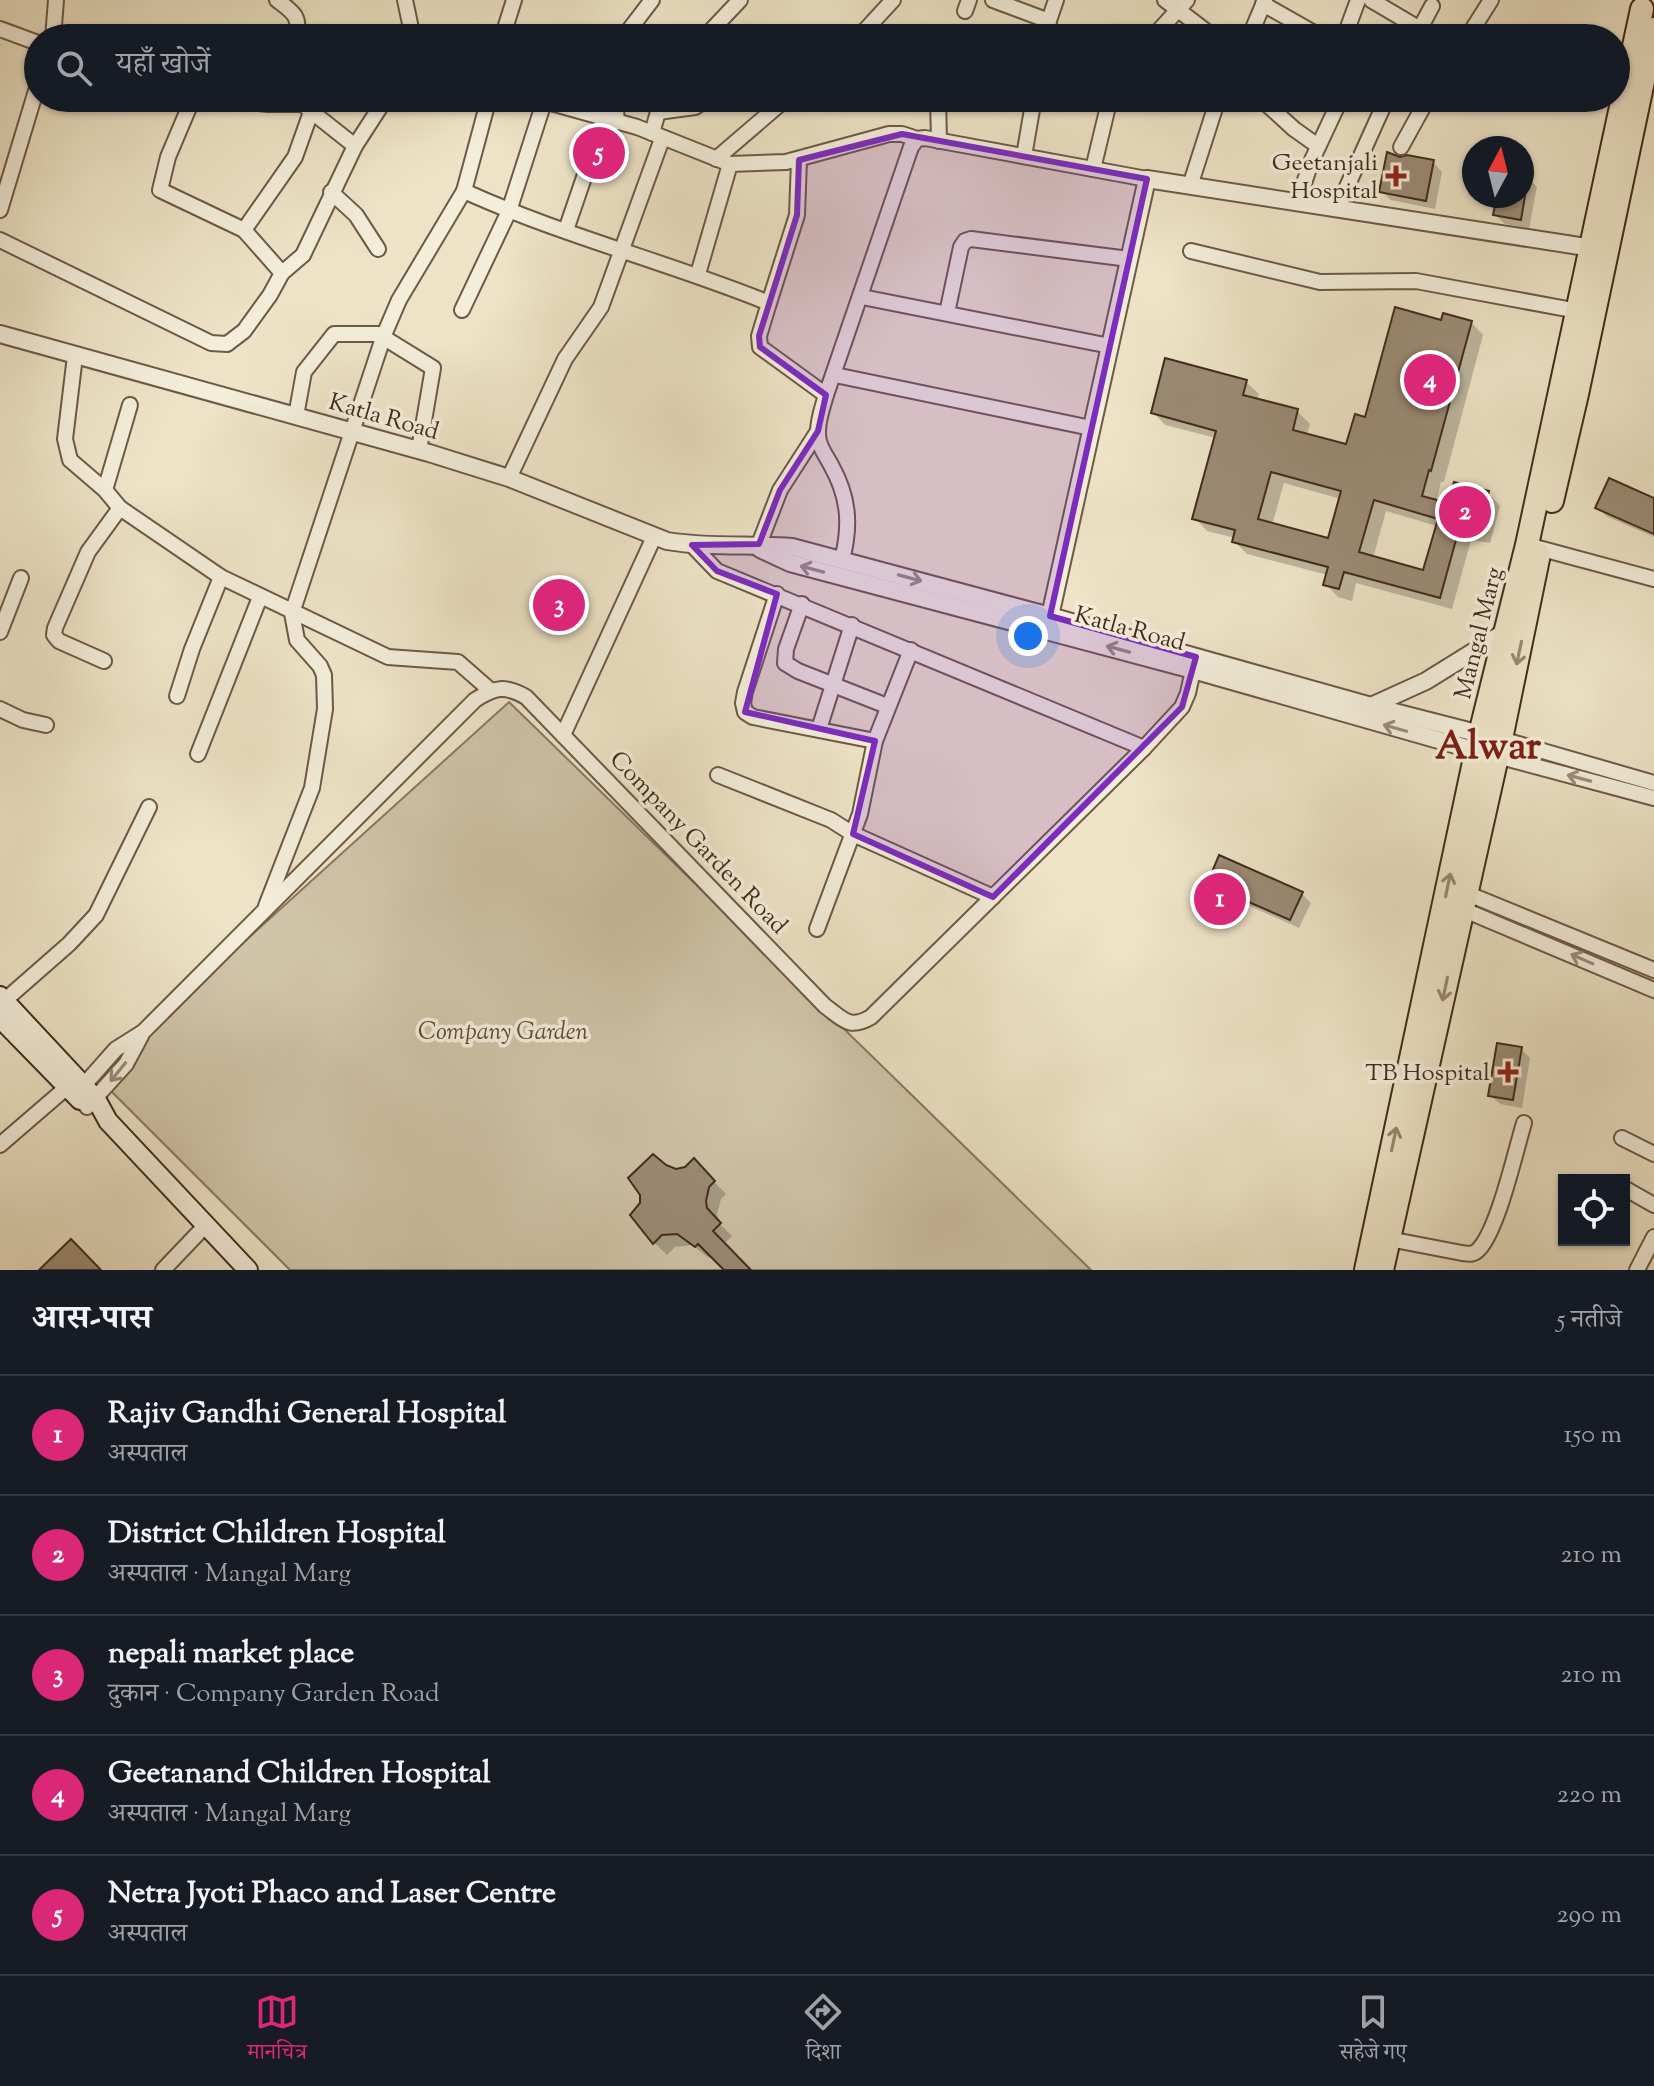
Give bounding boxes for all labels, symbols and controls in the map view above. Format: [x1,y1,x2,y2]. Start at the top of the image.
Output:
search box [24,24,1630,112]
text: यहाँ खोजें [116,44,210,87]
icon: search [52,46,96,90]
pin: 5 [573,123,625,183]
north arrow [1462,136,1534,208]
place label: Geetanjali Hospital [1272,147,1378,209]
marker: Geetanjali Hospital [1385,165,1407,187]
pin: 4 [1404,350,1456,410]
street label: Katla Road [324,386,443,450]
pin: 2 [1439,482,1491,542]
one-way arrow [800,561,825,576]
street label: Mangal Marg [1447,564,1513,703]
one-way arrow [896,572,922,587]
pin: 3 [533,575,585,635]
street label: Katla Road [1070,599,1189,661]
your location [1008,616,1048,656]
one-way arrow [1511,639,1526,665]
one-way arrow [1105,641,1131,656]
one-way arrow [1382,719,1408,734]
district label: Alwar [1435,720,1542,777]
street label: Company Garden Road [601,744,795,943]
one-way arrow [1566,769,1592,784]
pin: 1 [1194,869,1246,929]
one-way arrow [1441,872,1456,898]
one-way arrow [1570,951,1594,966]
one-way arrow [1437,975,1452,1001]
park label: Company Garden [418,1016,588,1050]
place label: TB Hospital [1365,1057,1490,1091]
one-way arrow [109,1061,127,1082]
marker: TB Hospital [1497,1061,1519,1083]
one-way arrow [1387,1127,1402,1152]
map controls [1558,1174,1630,1246]
button: locate [1558,1174,1630,1246]
text: आस-पास [32,1295,152,1344]
text: 5 नतीजे [1556,1302,1622,1339]
text: Rajiv Gandhi General Hospital [108,1393,506,1436]
text: 1 [54,1417,62,1454]
text: 150 m [1563,1417,1622,1454]
text: अस्पताल [108,1436,187,1473]
text: District Children Hospital [108,1513,446,1556]
text: 2 [52,1537,64,1574]
text: 210 m [1560,1537,1622,1574]
text: अस्पताल · Mangal Marg [108,1556,351,1593]
text: nepali market place [108,1633,354,1676]
text: 3 [53,1657,63,1694]
text: 210 m [1560,1657,1622,1694]
text: दुकान · Company Garden Road [108,1676,440,1713]
text: Geetanand Children Hospital [108,1753,491,1796]
text: 4 [51,1777,65,1814]
text: 220 m [1557,1777,1622,1814]
text: अस्पताल · Mangal Marg [108,1796,351,1833]
text: Netra Jyoti Phaco and Laser Centre [108,1873,556,1916]
text: 5 [54,1897,62,1934]
text: 290 m [1556,1897,1622,1934]
text: अस्पताल [108,1916,187,1953]
tab: मानचित्र [247,1990,307,2073]
tab: दिशा [801,1990,845,2073]
tab: सहेजे गए [1340,1990,1407,2073]

